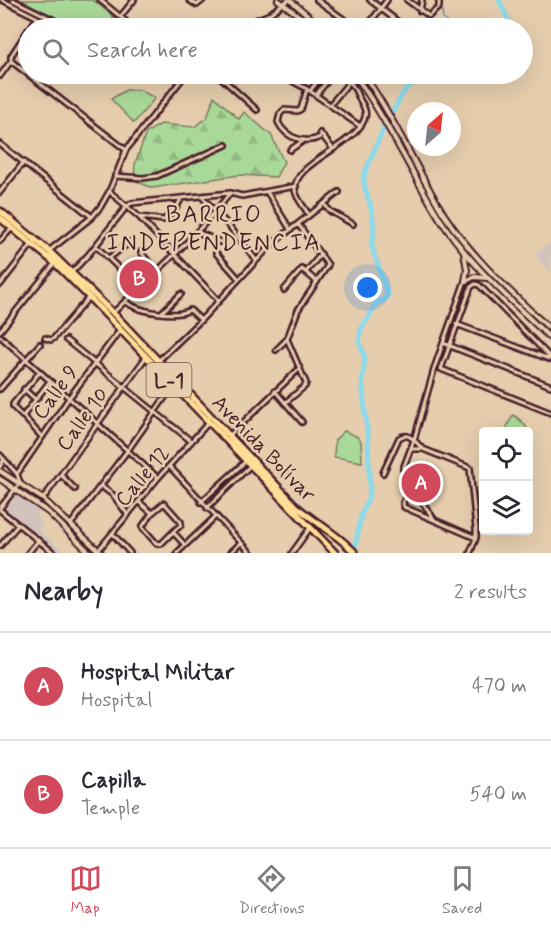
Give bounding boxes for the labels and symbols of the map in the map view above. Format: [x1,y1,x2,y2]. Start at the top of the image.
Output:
north arrow [407,102,461,156]
district label: BARRIO INDEPENDENCIA [107,200,321,259]
pin: B [120,256,158,302]
your location [353,273,382,302]
street label: Calle 9 [27,360,85,426]
road number: L-1 [146,363,192,397]
street label: Calle 10 [50,382,115,457]
street label: Avenida Bolívar [205,389,322,508]
street label: Calle 12 [109,440,176,513]
pin: A [402,460,440,506]

